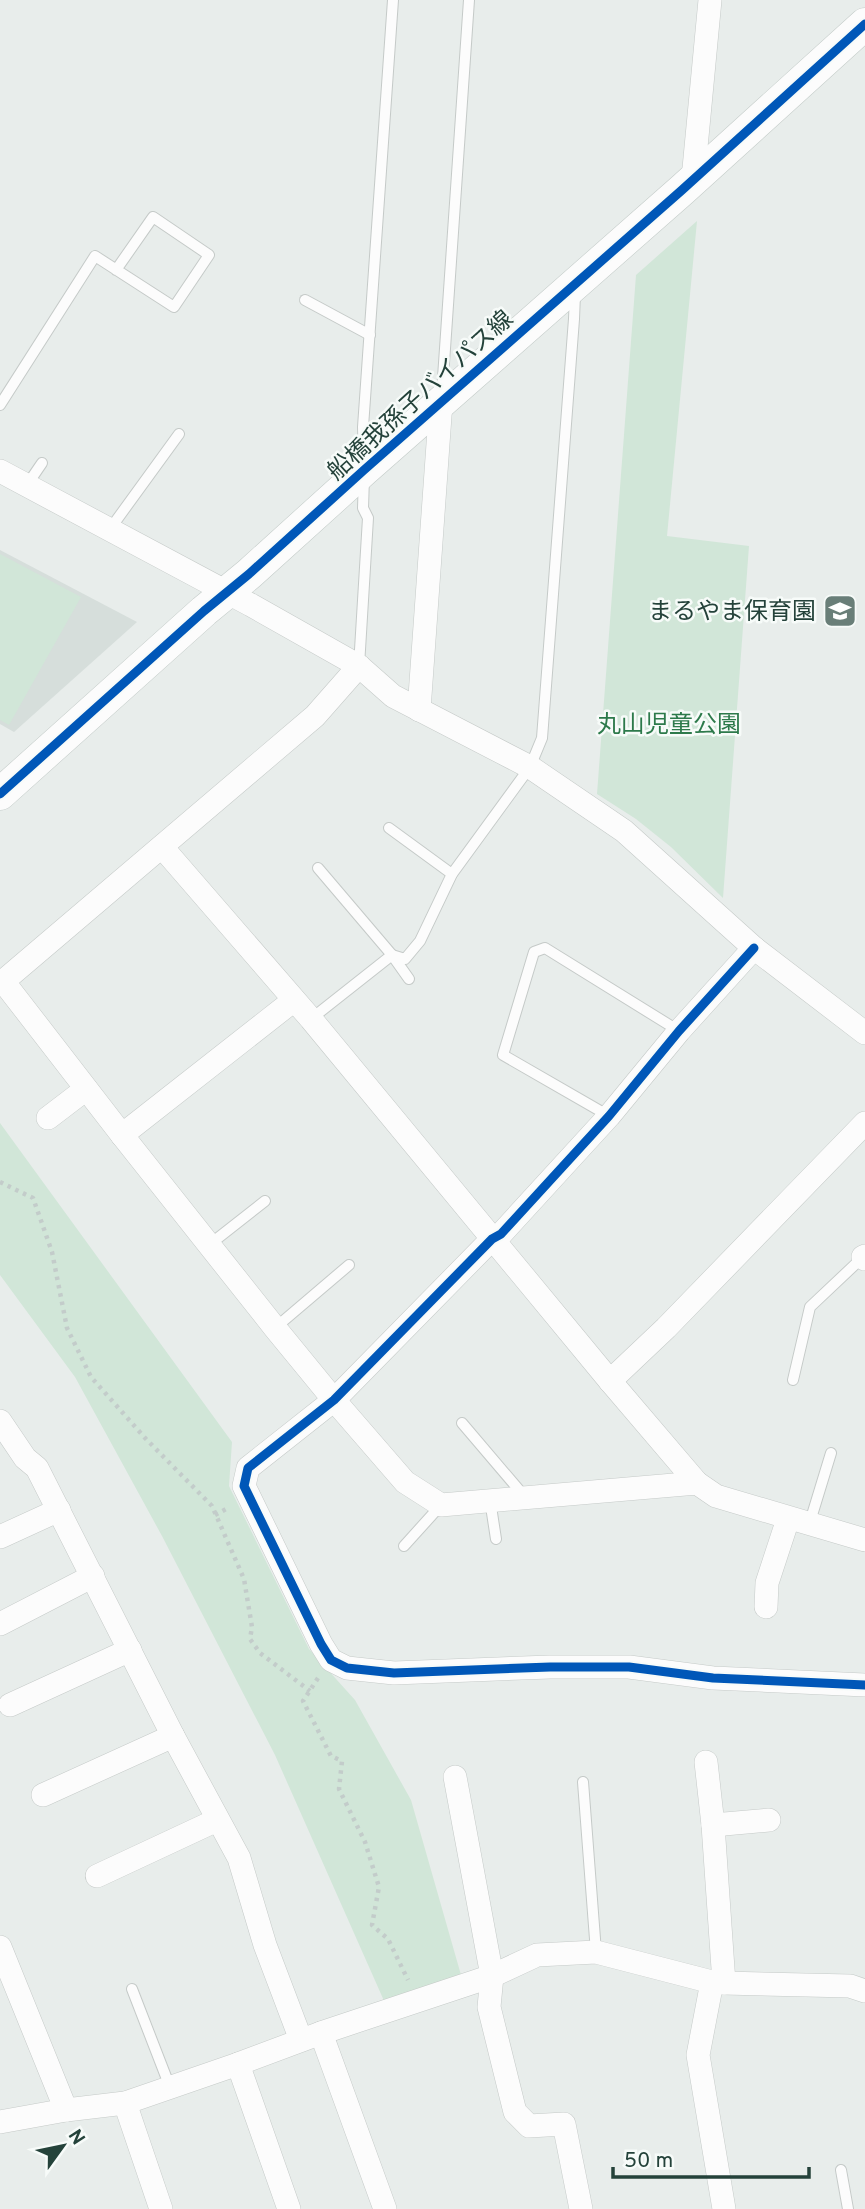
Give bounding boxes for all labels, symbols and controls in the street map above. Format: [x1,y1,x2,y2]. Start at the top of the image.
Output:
street label: 船橋我孫子バイパス線 [322,305,520,488]
school or university icon: まるやま保育園 [821,592,859,630]
place label: まるやま保育園 [648,598,816,628]
park label: 丸山児童公園 [597,711,741,741]
north arrow [28,2111,98,2181]
text: N [62,2126,89,2150]
scale bar [613,2136,809,2180]
text: 50 m [624,2148,673,2175]

